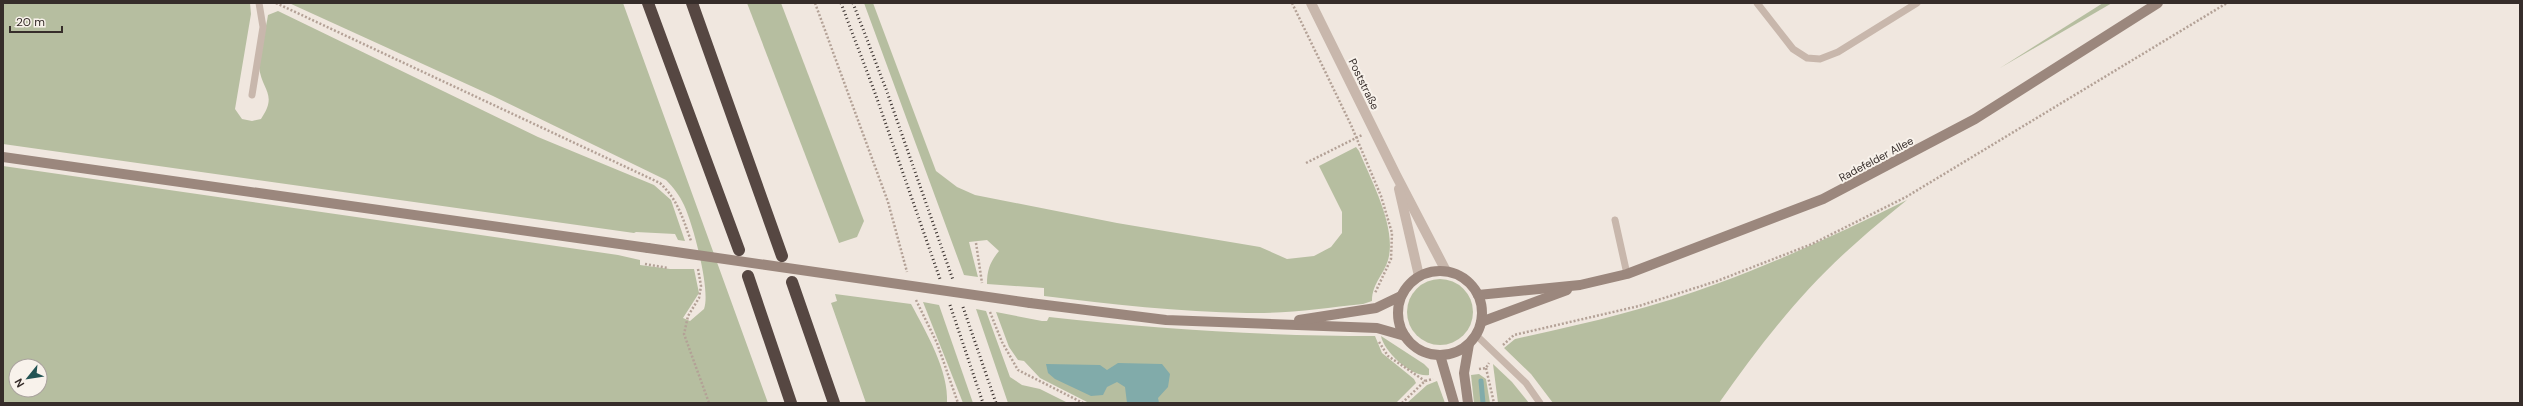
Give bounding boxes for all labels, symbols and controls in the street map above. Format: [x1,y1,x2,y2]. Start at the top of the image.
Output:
scale bar [10,8,62,34]
text: 20 m [16,14,45,30]
street label: Poststraße [1346,56,1382,112]
street label: Radefelder Allee [1836,133,1916,185]
north arrow [8,358,48,398]
text: N [11,376,27,390]

